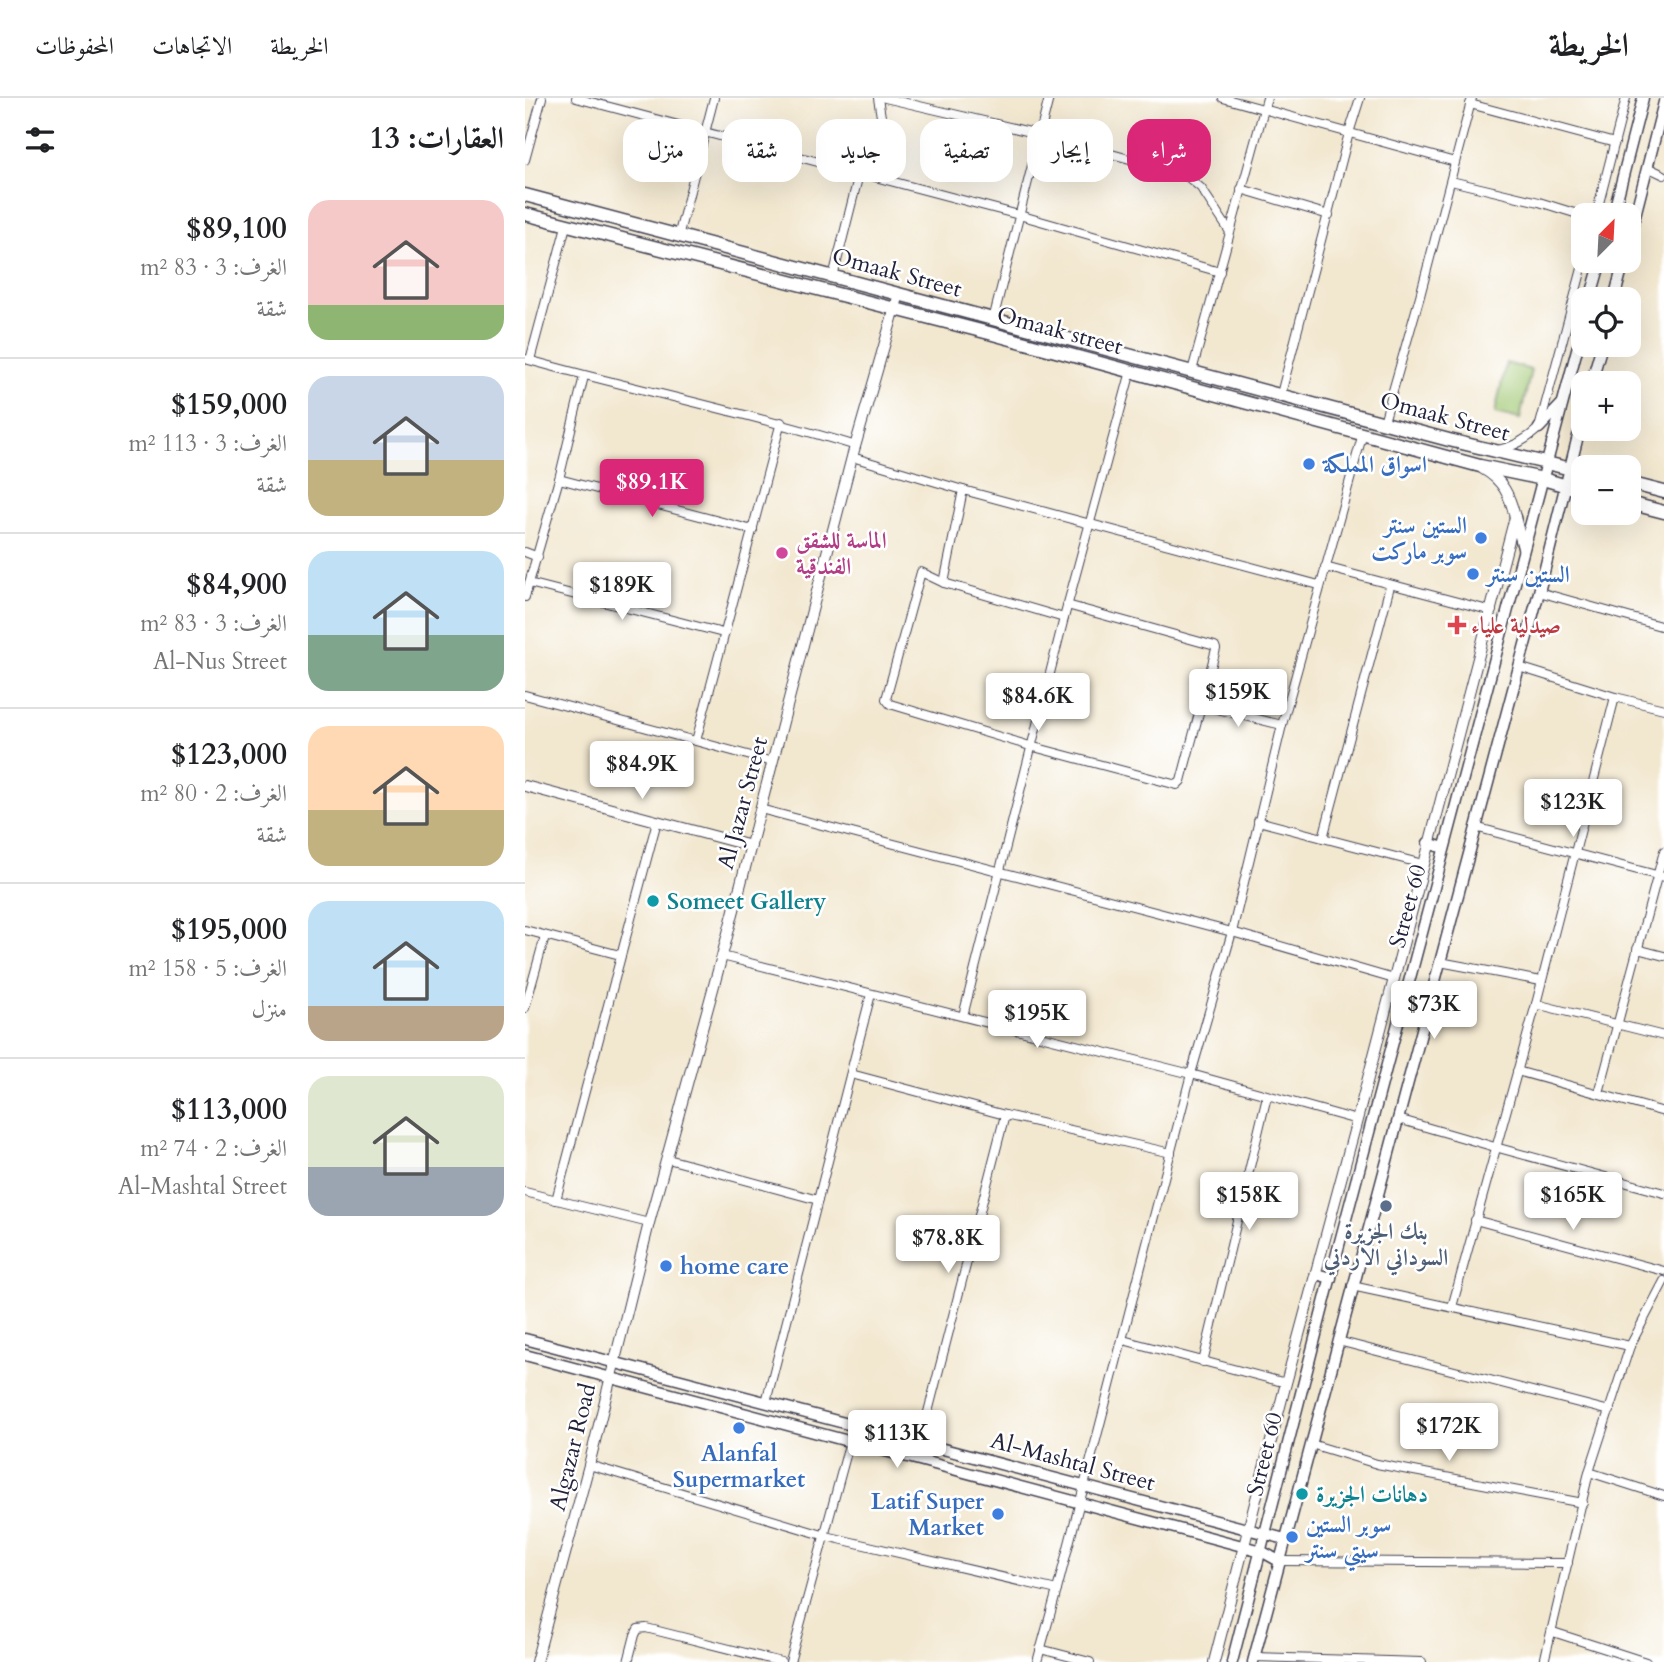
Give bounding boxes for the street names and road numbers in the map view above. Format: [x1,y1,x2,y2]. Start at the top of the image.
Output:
street label: Omaak Street [829,240,965,305]
street label: Omaak street [993,299,1126,362]
street label: Omaak Street [1377,384,1513,449]
street label: Al Jazar Street [710,733,775,873]
street label: Street 60 [1382,861,1433,951]
street label: Algazar Road [542,1379,603,1514]
street label: Street 60 [1239,1409,1290,1499]
street label: Al-Mashtal Street [987,1425,1158,1498]

